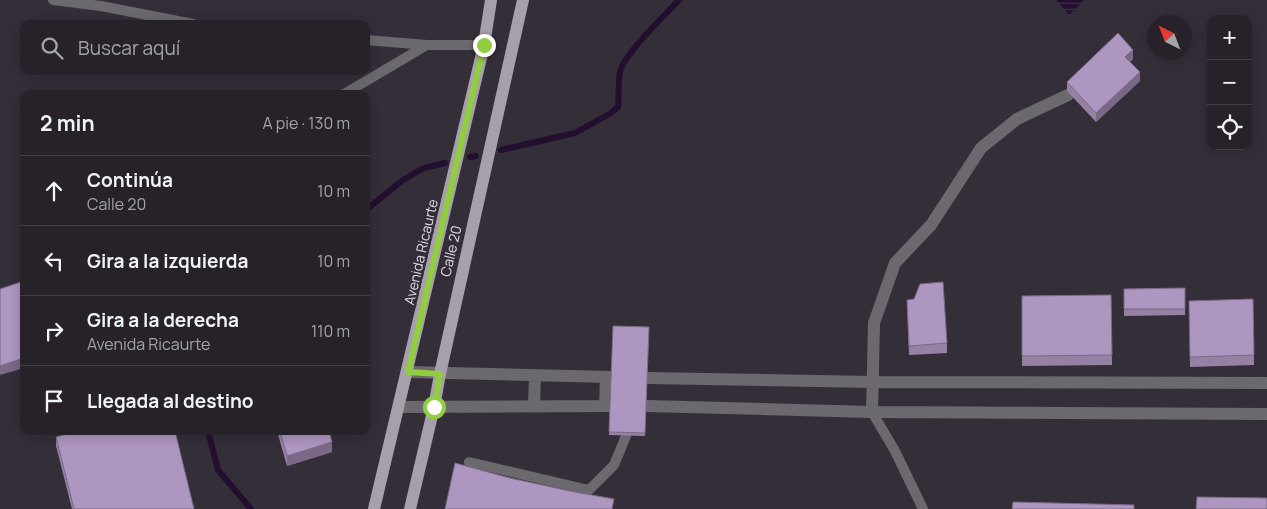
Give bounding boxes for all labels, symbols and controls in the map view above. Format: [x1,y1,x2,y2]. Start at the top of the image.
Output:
north arrow [1147,15,1192,60]
map controls [1207,15,1252,150]
button: + [1207,15,1252,60]
search box [20,20,370,75]
icon: search [38,34,66,62]
route end [473,34,496,57]
text: Buscar aquí [78,35,180,61]
button: − [1207,60,1252,105]
button: locate [1207,105,1252,150]
text: 2 min [40,109,95,137]
text: A pie · 130 m [262,112,350,134]
text: Continúa [87,167,173,193]
icon: ahead [40,177,68,205]
text: 10 m [317,180,350,202]
text: Calle 20 [87,193,146,215]
street label: Avenida Ricaurte [399,197,442,307]
street label: Calle 20 [435,223,466,278]
icon: left [40,247,68,275]
text: Gira a la izquierda [87,248,248,274]
text: 10 m [317,250,350,272]
text: Gira a la derecha [87,307,239,333]
icon: right [40,317,68,345]
text: 110 m [311,320,350,342]
text: Avenida Ricaurte [87,333,210,355]
icon: arrive [40,387,68,415]
text: Llegada al destino [87,388,254,414]
route start [423,396,446,419]

